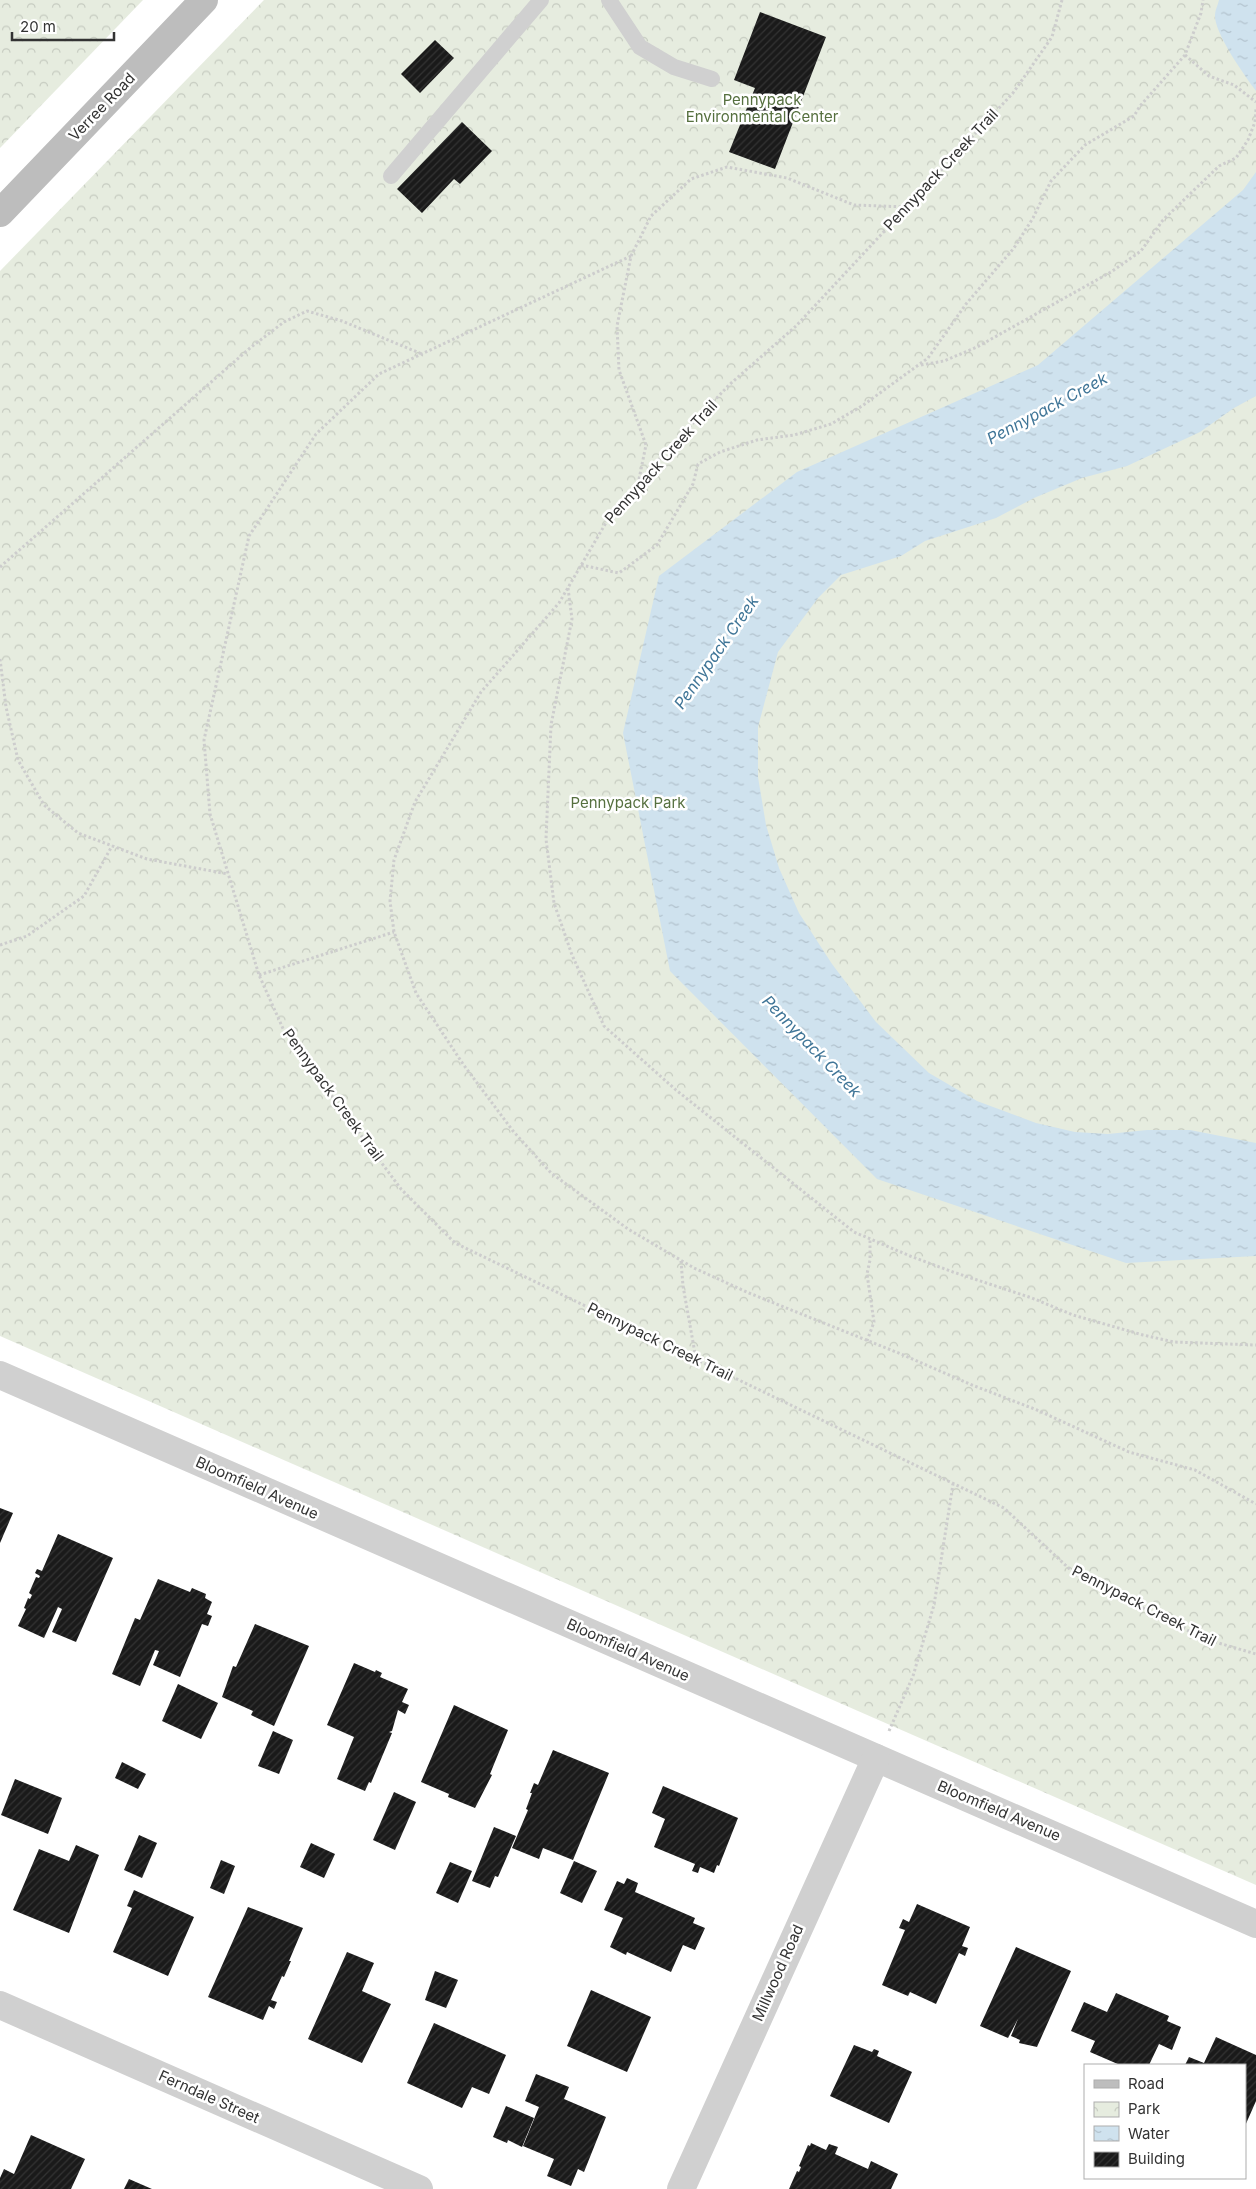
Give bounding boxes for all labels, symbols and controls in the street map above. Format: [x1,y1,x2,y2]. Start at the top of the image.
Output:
scale bar [12,10,115,42]
text: 20 m [20,17,56,36]
street label: Verree Road [64,69,139,145]
park label: Pennypack Environmental Center [686,90,839,126]
street label: Pennypack Creek Trail [879,105,1002,234]
water label: Pennypack Creek [983,368,1111,448]
street label: Pennypack Creek Trail [600,396,721,527]
water label: Pennypack Creek [669,591,763,713]
park label: Pennypack Park [570,793,686,812]
water label: Pennypack Creek [758,991,866,1101]
street label: Pennypack Creek Trail [279,1025,388,1165]
street label: Pennypack Creek Trail [584,1298,736,1385]
street label: Bloomfield Avenue [193,1452,321,1523]
street label: Pennypack Creek Trail [1069,1561,1220,1650]
street label: Bloomfield Avenue [564,1614,692,1685]
street label: Bloomfield Avenue [935,1776,1064,1845]
street label: Millwood Road [748,1921,807,2024]
legend [1084,2064,1246,2179]
street label: Ferndale Street [156,2066,263,2127]
text: Road [1128,2074,1164,2093]
text: Park [1128,2099,1161,2118]
text: Water [1128,2124,1170,2143]
text: Building [1128,2149,1185,2168]

